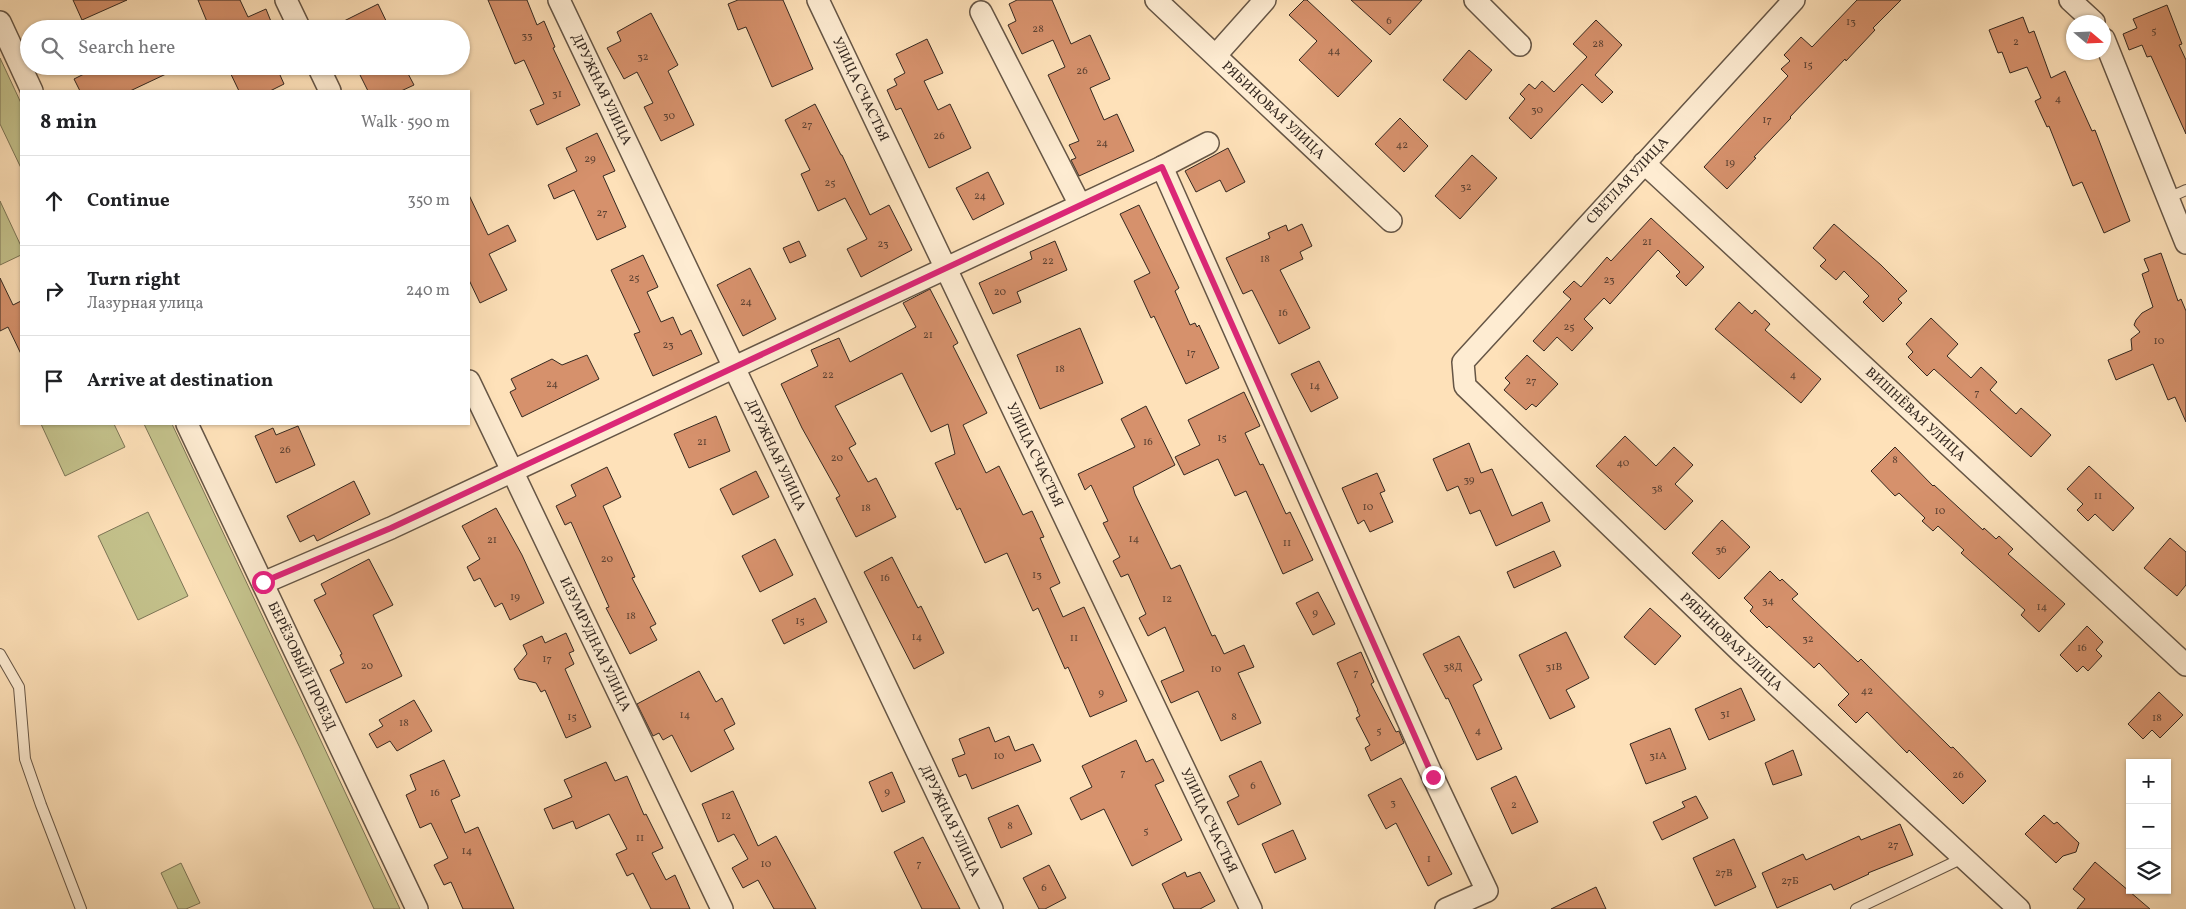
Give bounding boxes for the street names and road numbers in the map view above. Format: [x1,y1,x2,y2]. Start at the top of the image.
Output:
street label: ДРУЖНАЯ УЛИЦА [567,30,636,149]
street label: УЛИЦА СЧАСТЬЯ [828,34,894,145]
street label: РЯБИНОВАЯ УЛИЦА [1217,57,1329,164]
street label: СВЕТЛАЯ УЛИЦА [1583,133,1674,229]
street label: ВИШНЁВАЯ УЛИЦА [1861,363,1970,466]
street label: ДРУЖНАЯ УЛИЦА [741,396,811,514]
street label: УЛИЦА СЧАСТЬЯ [1002,400,1068,510]
street label: ИЗУМРУДНАЯ УЛИЦА [555,574,636,715]
street label: РЯБИНОВАЯ УЛИЦА [1676,588,1787,696]
street label: БЕРЁЗОВЫЙ ПРОЕЗД [263,599,341,734]
street label: ДРУЖНАЯ УЛИЦА [915,762,985,880]
street label: УЛИЦА СЧАСТЬЯ [1176,765,1242,876]

